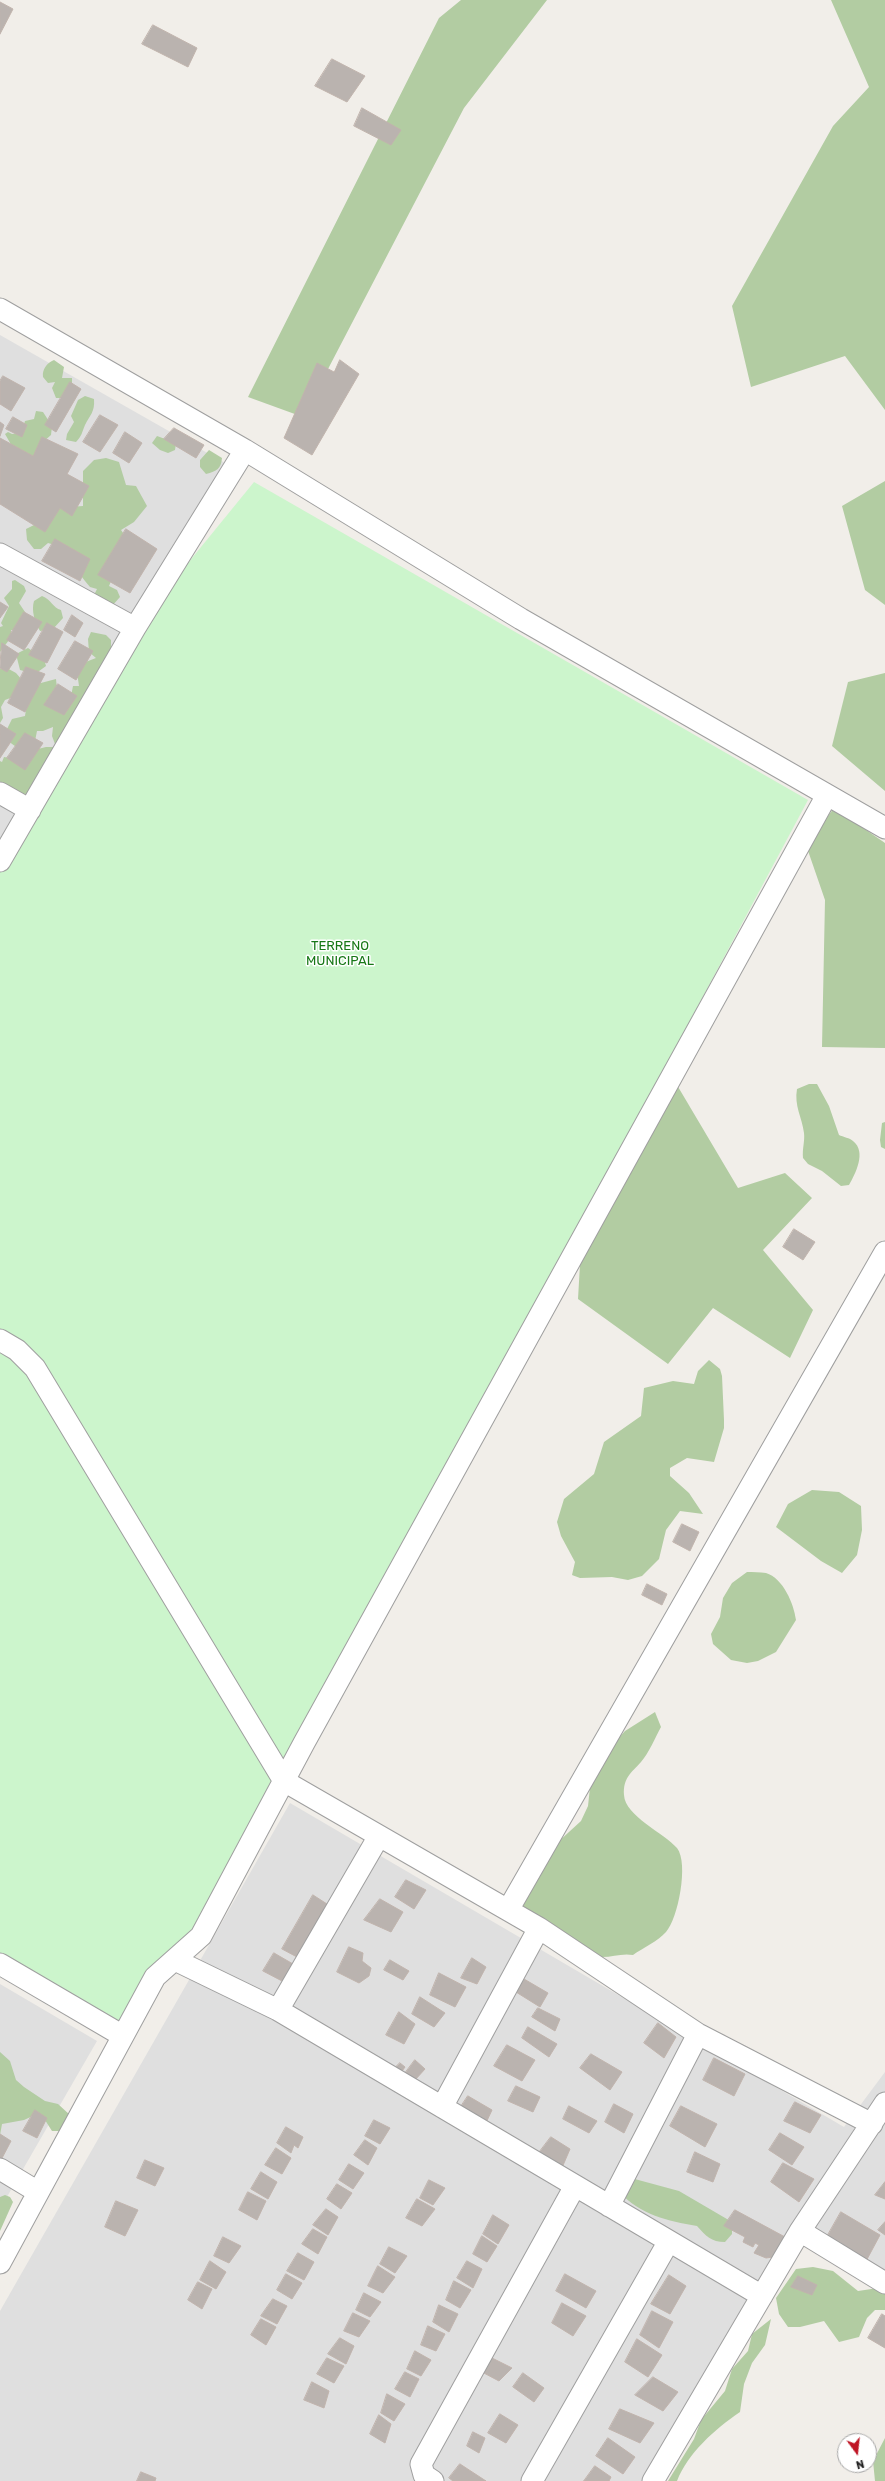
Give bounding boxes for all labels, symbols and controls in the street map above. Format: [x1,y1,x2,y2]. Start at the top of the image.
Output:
park label: TERRENO MUNICIPAL [306,938,374,969]
north arrow [837,2433,877,2473]
text: N [854,2457,865,2471]

